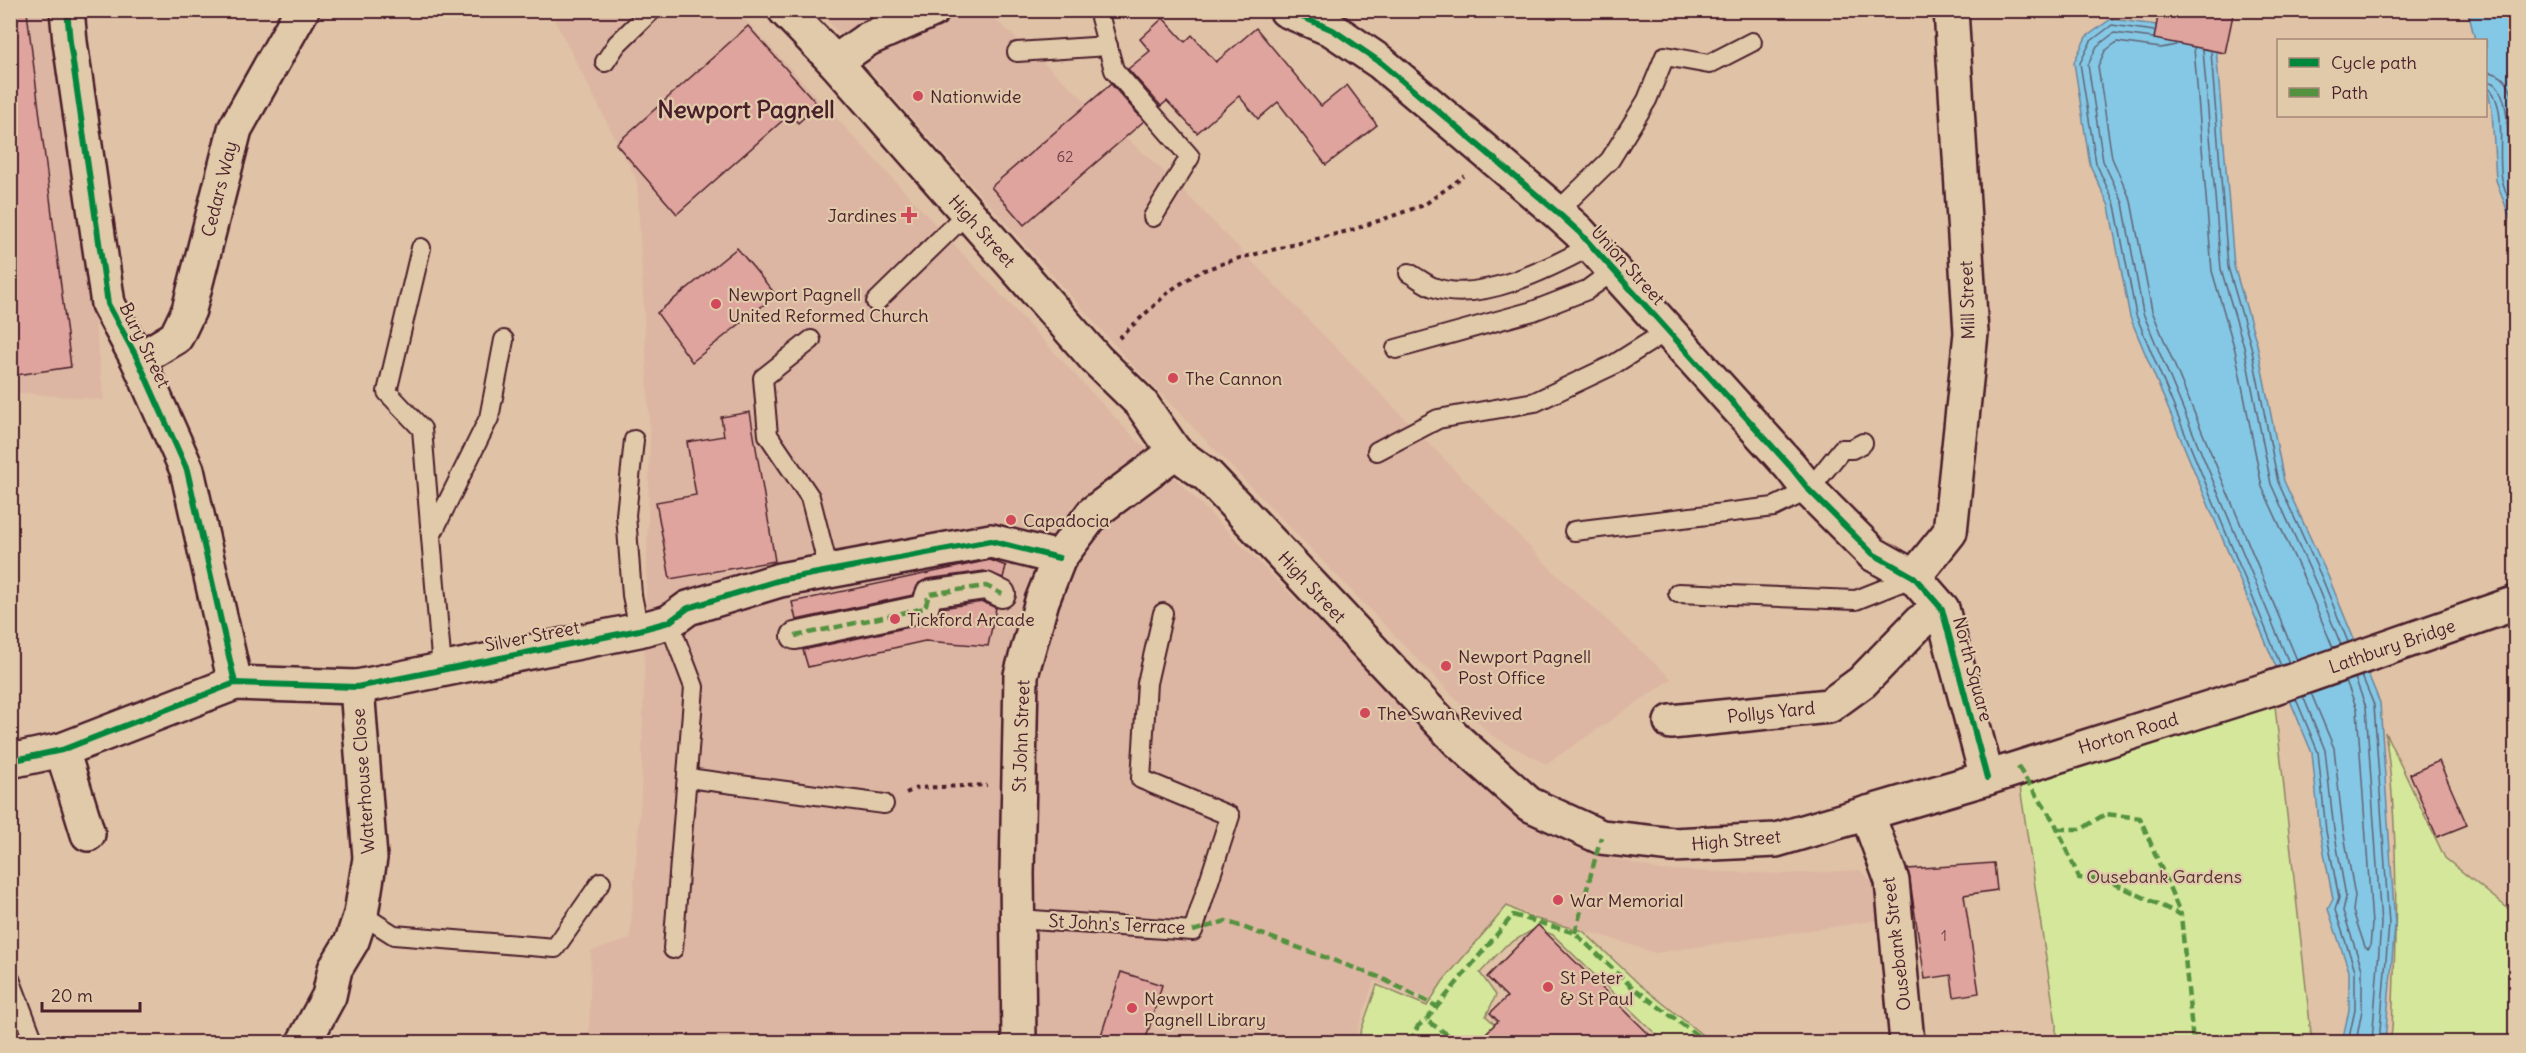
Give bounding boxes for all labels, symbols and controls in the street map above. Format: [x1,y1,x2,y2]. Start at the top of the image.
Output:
legend [2277,39,2487,117]
text: Cycle path [2331,51,2417,74]
text: Path [2331,81,2368,104]
place label: Nationwide [930,85,1021,108]
marker: Nationwide [911,89,925,103]
district label: Newport Pagnell [657,94,835,124]
street label: Cedars Way [196,139,242,239]
house number: 62 [1057,147,1073,166]
street label: High Street [943,190,1021,272]
place label: Jardines [828,204,897,227]
marker: Jardines [902,208,916,222]
street label: Union Street [1586,220,1670,310]
street label: Mill Street [1954,260,1980,340]
place label: Newport Pagnell United Reformed Church [728,283,929,327]
marker: Newport Pagnell United Reformed Church [709,297,723,311]
street label: Bury Street [114,299,176,391]
place label: The Cannon [1185,367,1282,390]
marker: The Cannon [1166,371,1180,385]
place label: Capadocia [1023,509,1110,532]
marker: Capadocia [1004,513,1018,527]
street label: High Street [1273,546,1351,628]
place label: Tickford Arcade [907,608,1035,631]
marker: Tickford Arcade [888,612,902,626]
street label: North Square [1948,614,1998,724]
street label: Lathbury Bridge [2326,614,2458,678]
street label: Silver Street [483,616,581,656]
place label: Newport Pagnell Post Office [1458,645,1591,689]
marker: Newport Pagnell Post Office [1439,659,1453,673]
street label: St John Street [1008,679,1034,793]
street label: Pollys Yard [1726,696,1816,728]
place label: The Swan Revived [1377,702,1523,725]
marker: The Swan Revived [1358,706,1372,720]
street label: Waterhouse Close [346,707,380,855]
street label: Horton Road [2075,707,2181,759]
street label: High Street [1690,825,1782,855]
park label: Ousebank Gardens [2086,865,2242,888]
street label: Ousebank Street [1876,876,1916,1012]
place label: War Memorial [1570,889,1683,912]
marker: War Memorial [1551,893,1565,907]
street label: St John's Terrace [1048,909,1186,939]
house number: 1 [1941,926,1947,945]
place label: St Peter & St Paul [1560,966,1633,1010]
scale bar [42,975,140,1013]
marker: St Peter & St Paul [1541,980,1555,994]
text: 20 m [51,984,93,1007]
place label: Newport Pagnell Library [1144,987,1266,1031]
marker: Newport Pagnell Library [1125,1001,1139,1015]

